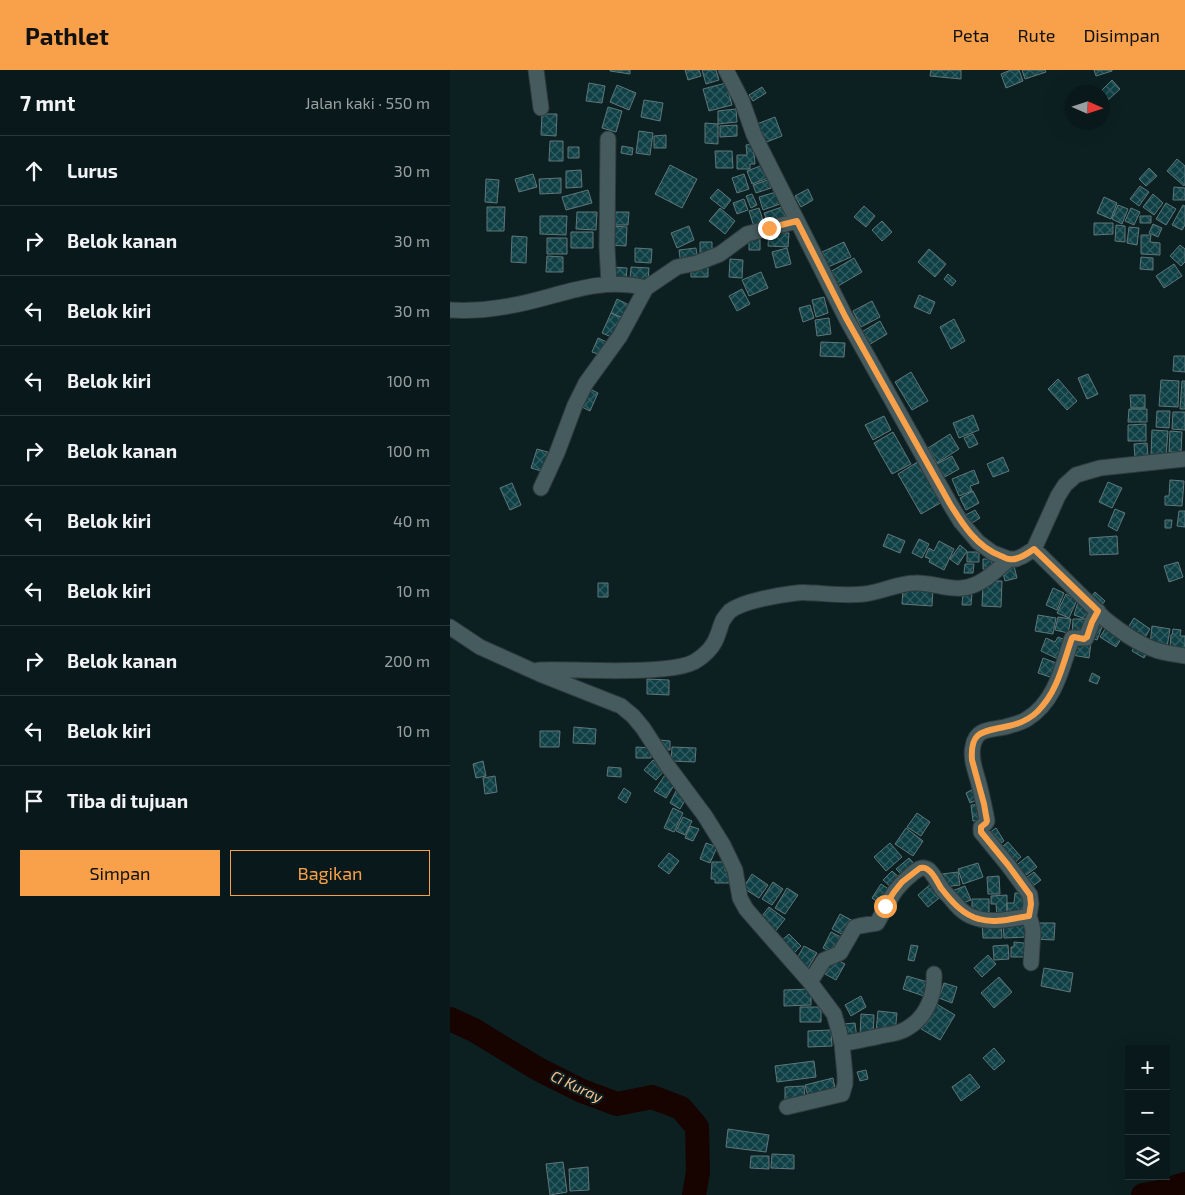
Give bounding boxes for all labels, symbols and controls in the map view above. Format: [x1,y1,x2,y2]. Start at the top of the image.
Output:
text: Pathlet [25,21,109,50]
text: Peta [953,24,990,46]
text: Rute [1018,24,1055,46]
text: Disimpan [1083,24,1160,46]
north arrow [1065,85,1110,130]
text: 7 mnt [20,90,75,115]
text: Jalan kaki · 550 m [305,93,430,112]
icon: ahead [20,157,48,185]
text: Lurus [67,159,118,182]
text: 30 m [394,161,430,180]
route end [758,217,781,240]
icon: right [20,227,48,255]
text: Belok kanan [67,229,177,252]
text: 30 m [394,231,430,250]
icon: left [20,297,48,325]
text: Belok kiri [67,299,151,322]
text: 30 m [394,301,430,320]
icon: left [20,367,48,395]
text: Belok kiri [67,369,151,392]
text: 100 m [387,371,430,390]
icon: right [20,437,48,465]
text: Belok kanan [67,439,177,462]
text: 100 m [387,441,430,460]
icon: left [20,507,48,535]
text: Belok kiri [67,509,151,532]
text: 40 m [393,511,430,530]
icon: left [20,577,48,605]
text: Belok kiri [67,579,151,602]
text: 10 m [396,581,430,600]
icon: right [20,647,48,675]
text: Belok kanan [67,649,177,672]
text: 200 m [384,651,430,670]
icon: left [20,717,48,745]
text: Belok kiri [67,719,151,742]
text: 10 m [396,721,430,740]
icon: arrive [20,787,48,815]
text: Tiba di tujuan [67,789,188,812]
button: Simpan [20,850,220,896]
button: Bagikan [230,850,430,896]
route start [874,895,897,918]
map controls [1125,1045,1170,1180]
button: + [1125,1045,1170,1090]
water label: Ci Kuray [548,1066,606,1107]
button: − [1125,1090,1170,1135]
button: layers [1125,1135,1170,1180]

